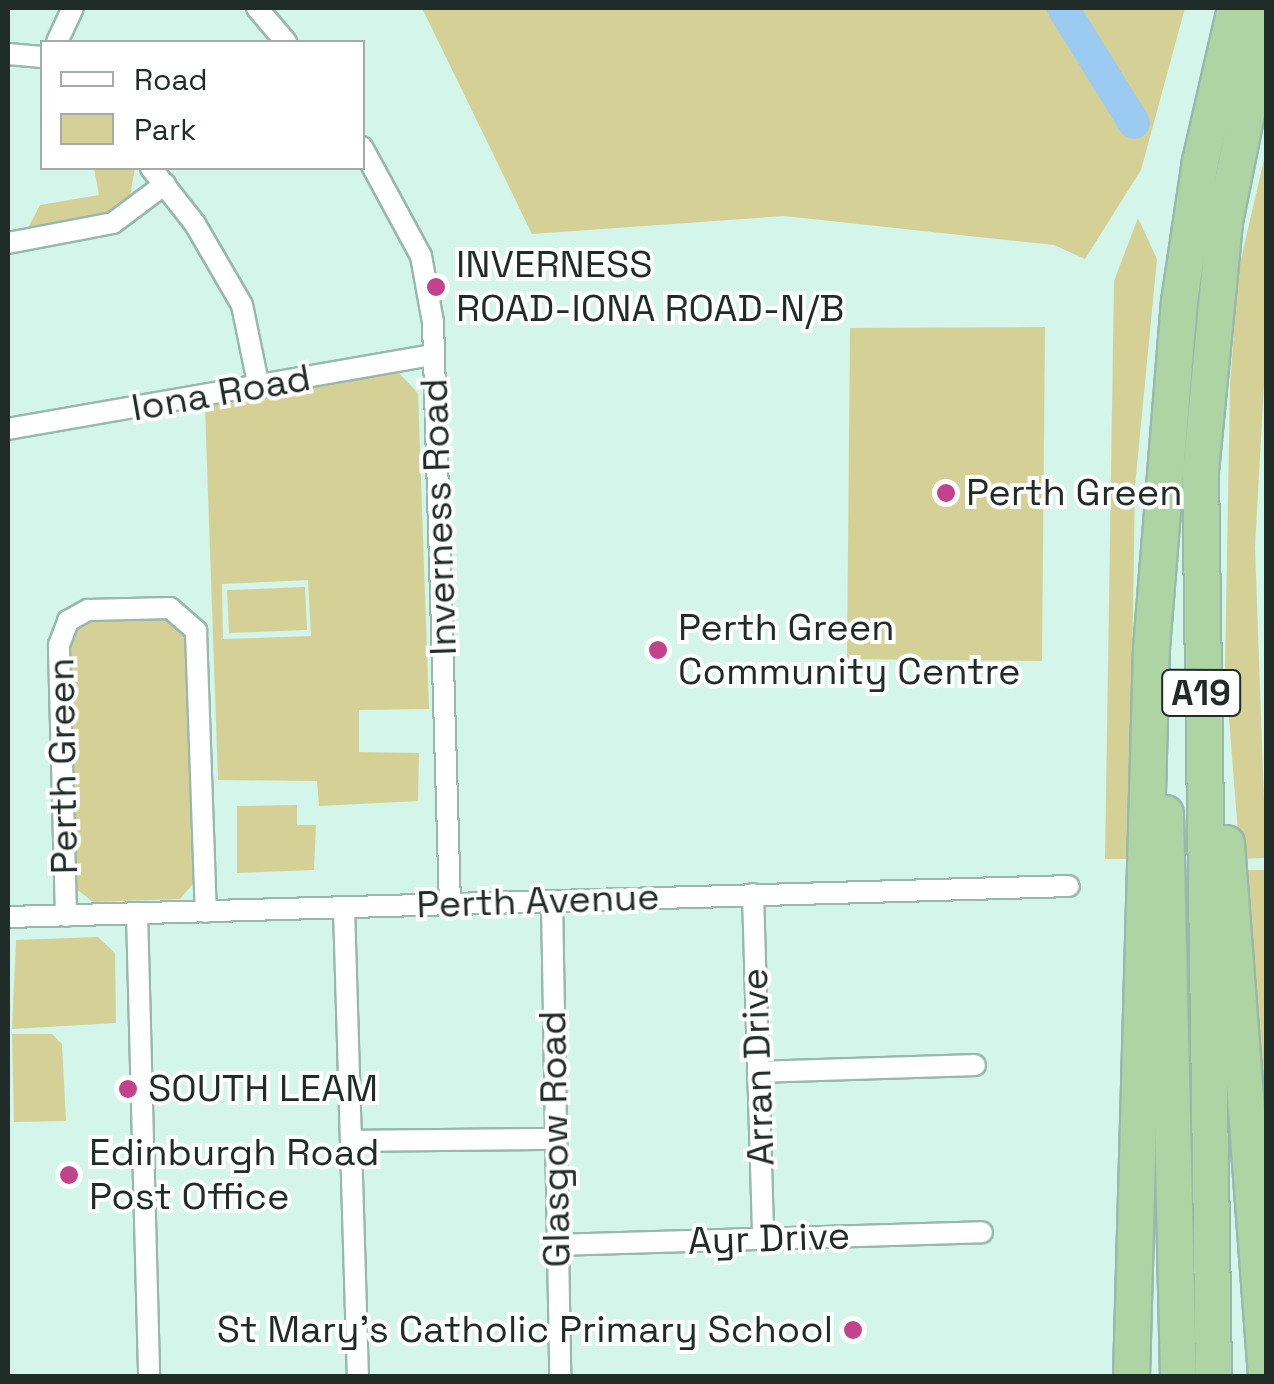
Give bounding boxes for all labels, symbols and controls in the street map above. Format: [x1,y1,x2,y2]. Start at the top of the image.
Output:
legend [40,40,365,170]
text: Road [134,60,208,99]
text: Park [134,110,196,149]
place label: INVERNESS ROAD-IONA ROAD-N/B [456,242,845,332]
marker: INVERNESS ROAD-IONA ROAD-N/B [425,276,447,298]
street label: Iona Road [128,355,314,431]
street label: Inverness Road [411,378,467,656]
place label: Perth Green [966,470,1183,516]
marker: Perth Green [935,482,957,504]
place label: Perth Green Community Centre [678,605,1021,694]
marker: Perth Green Community Centre [647,639,669,661]
street label: Perth Green [38,657,88,875]
road number: A19 [1161,663,1241,723]
street label: Perth Avenue [415,874,661,928]
street label: Arran Drive [732,967,784,1167]
street label: Glasgow Road [530,1010,580,1268]
place label: SOUTH LEAM [148,1066,378,1112]
marker: SOUTH LEAM [117,1078,139,1100]
place label: Edinburgh Road Post Office [89,1130,380,1220]
marker: Edinburgh Road Post Office [58,1164,80,1186]
street label: Ayr Drive [687,1213,851,1265]
place label: St Mary's Catholic Primary School [217,1307,833,1353]
marker: St Mary's Catholic Primary School [842,1319,864,1341]

